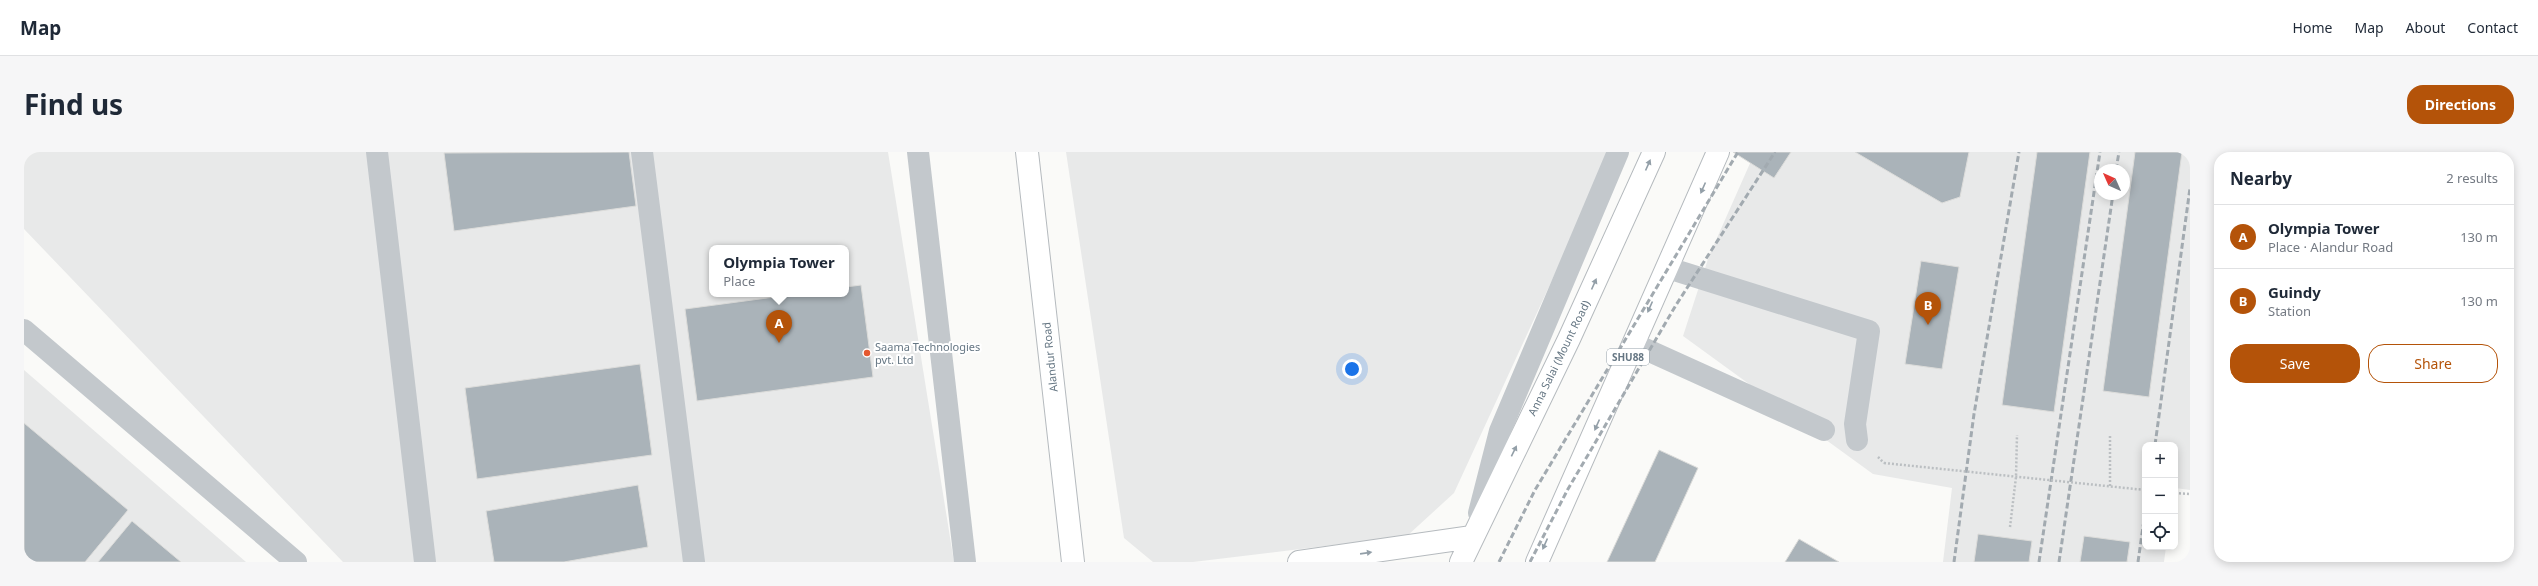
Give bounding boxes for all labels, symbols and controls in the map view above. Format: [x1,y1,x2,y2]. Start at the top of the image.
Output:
text: Map [20,15,61,41]
text: Home [2293,18,2332,37]
text: Map [2354,18,2384,37]
text: About [2406,18,2445,37]
text: Contact [2467,18,2518,37]
text: Find us [24,85,123,123]
button: Directions [2407,85,2514,124]
one-way arrow [1645,160,1651,171]
north arrow [2094,164,2130,200]
text: Nearby [2230,167,2292,190]
text: 2 results [2446,169,2498,187]
one-way arrow [1700,182,1706,193]
text: Olympia Tower [2268,218,2380,238]
text: A [2239,228,2248,246]
text: 130 m [2460,228,2498,246]
text: Place · Alandur Road [2268,238,2393,256]
popup [709,245,849,297]
text: Olympia Tower [723,252,835,272]
text: Place [723,272,755,290]
one-way arrow [1591,278,1597,289]
text: Guindy [2268,282,2321,302]
pin: B [1915,292,1941,325]
text: B [2239,292,2247,310]
text: 130 m [2460,292,2498,310]
street label: Anna Salai (Mount Road) [1524,298,1593,418]
one-way arrow [1647,301,1653,313]
text: Station [2268,302,2311,320]
pin: A [766,310,792,343]
street label: Alandur Road [1038,321,1061,393]
place label: Saama Technologies pvt. Ltd [875,339,980,367]
button: Save [2230,344,2360,383]
button: Share [2368,344,2498,383]
marker: Saama Technologies pvt. Ltd [862,348,872,358]
road number: SHU88 [1607,349,1649,365]
your location [1342,359,1362,379]
one-way arrow [1594,420,1600,432]
map controls [2142,442,2178,550]
button: + [2142,442,2178,478]
one-way arrow [1510,446,1517,457]
button: − [2142,478,2178,514]
button: locate [2142,514,2178,550]
one-way arrow [1541,539,1547,551]
one-way arrow [1360,550,1372,556]

